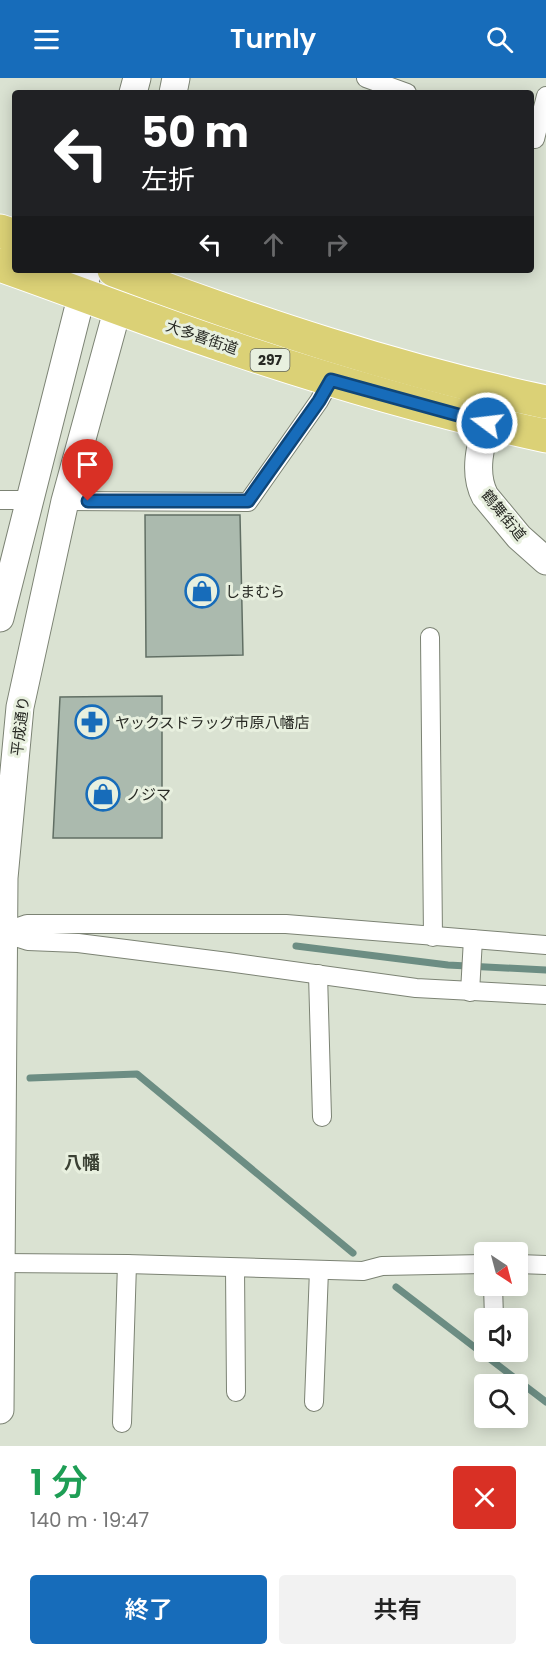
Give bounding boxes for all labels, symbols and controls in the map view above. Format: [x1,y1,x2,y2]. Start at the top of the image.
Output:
text: Turnly [230,20,316,57]
icon: menu [30,23,63,56]
icon: search [483,23,516,56]
text: 50 m [141,103,249,162]
icon: left [42,114,120,192]
text: 左折 [141,161,195,198]
icon: left [194,228,227,261]
icon: ahead [257,228,290,261]
icon: right [320,228,353,261]
street label: 大多喜街道 [163,315,241,359]
road number: 297 [250,349,290,371]
position arrow [455,391,519,455]
pin [62,439,113,501]
icon: arrive [71,448,104,481]
street label: 鶴舞街道 [477,485,531,545]
shop icon: しまむら [184,573,220,609]
place label: しまむら [225,581,285,602]
street label: 平成通り [6,695,34,757]
pharmacy icon: ヤックスドラッグ市原八幡店 [74,704,110,740]
place label: ヤックスドラッグ市原八幡店 [115,712,310,733]
shop icon: ノジマ [85,776,121,812]
place label: ノジマ [126,784,171,805]
district label: 八幡 [64,1150,100,1175]
north arrow [474,1242,528,1296]
map controls [474,1242,528,1428]
button: sound [474,1308,528,1362]
button: search [474,1374,528,1428]
text: 1 分 [30,1457,88,1508]
button: close [453,1466,516,1529]
text: 140 m · 19:47 [30,1506,149,1534]
button: 終了 [30,1575,267,1644]
button: 共有 [279,1575,516,1644]

